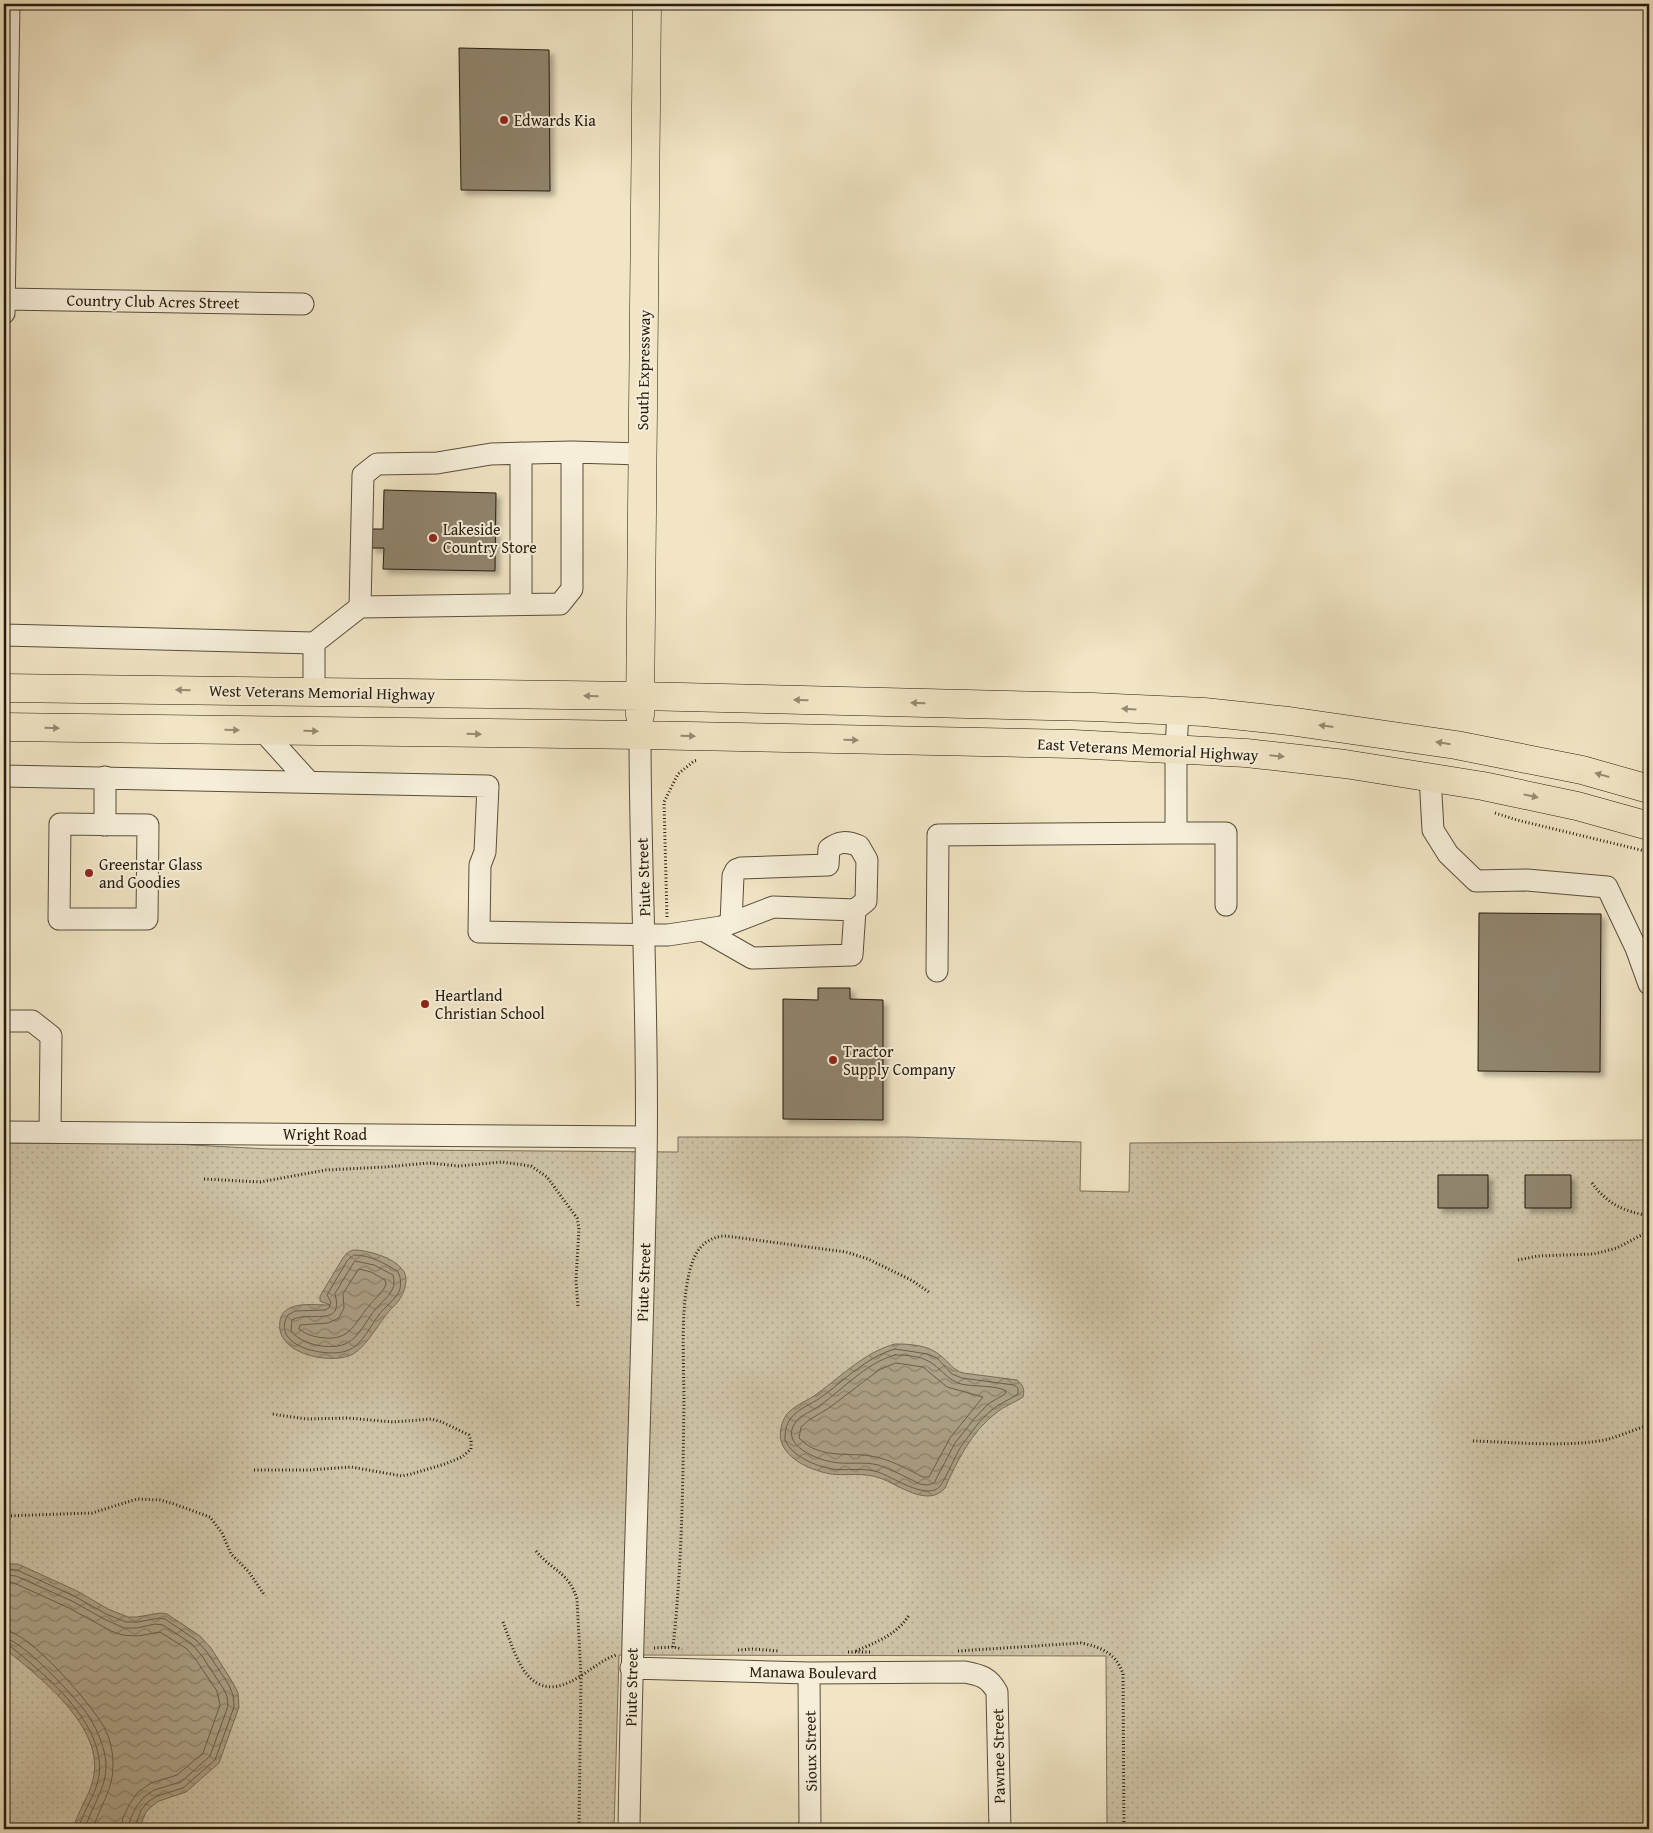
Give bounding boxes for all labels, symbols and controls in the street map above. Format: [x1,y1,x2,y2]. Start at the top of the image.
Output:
place label: Edwards Kia [514,108,596,132]
marker: Edwards Kia [498,114,510,126]
street label: Country Club Acres Street [66,287,240,315]
street label: South Expressway [630,309,656,431]
place label: Lakeside Country Store [443,517,537,559]
marker: Lakeside Country Store [427,532,439,544]
street label: West Veterans Memorial Highway [209,678,435,706]
one-way arrow [175,686,191,694]
one-way arrow [583,692,599,700]
one-way arrow [792,696,808,704]
one-way arrow [909,698,925,706]
one-way arrow [1121,704,1137,712]
one-way arrow [1317,721,1333,729]
one-way arrow [45,724,61,732]
one-way arrow [225,726,241,734]
one-way arrow [304,728,320,736]
one-way arrow [466,730,482,738]
street label: East Veterans Memorial Highway [1037,731,1259,767]
one-way arrow [681,733,697,741]
one-way arrow [843,736,859,744]
one-way arrow [1435,738,1451,746]
one-way arrow [1269,752,1285,760]
one-way arrow [1595,771,1610,779]
one-way arrow [1523,792,1538,800]
street label: Piute Street [630,837,656,917]
place label: Greenstar Glass and Goodies [99,852,203,894]
marker: Greenstar Glass and Goodies [83,867,95,879]
place label: Heartland Christian School [435,983,545,1025]
marker: Heartland Christian School [419,998,431,1010]
place label: Tractor Supply Company [843,1039,956,1081]
marker: Tractor Supply Company [827,1054,839,1066]
street label: Wright Road [283,1122,368,1146]
street label: Piute Street [630,1242,656,1322]
street label: Piute Street [618,1647,644,1727]
street label: Manawa Boulevard [749,1659,877,1685]
street label: Pawnee Street [985,1708,1011,1804]
street label: Sioux Street [797,1710,823,1792]

